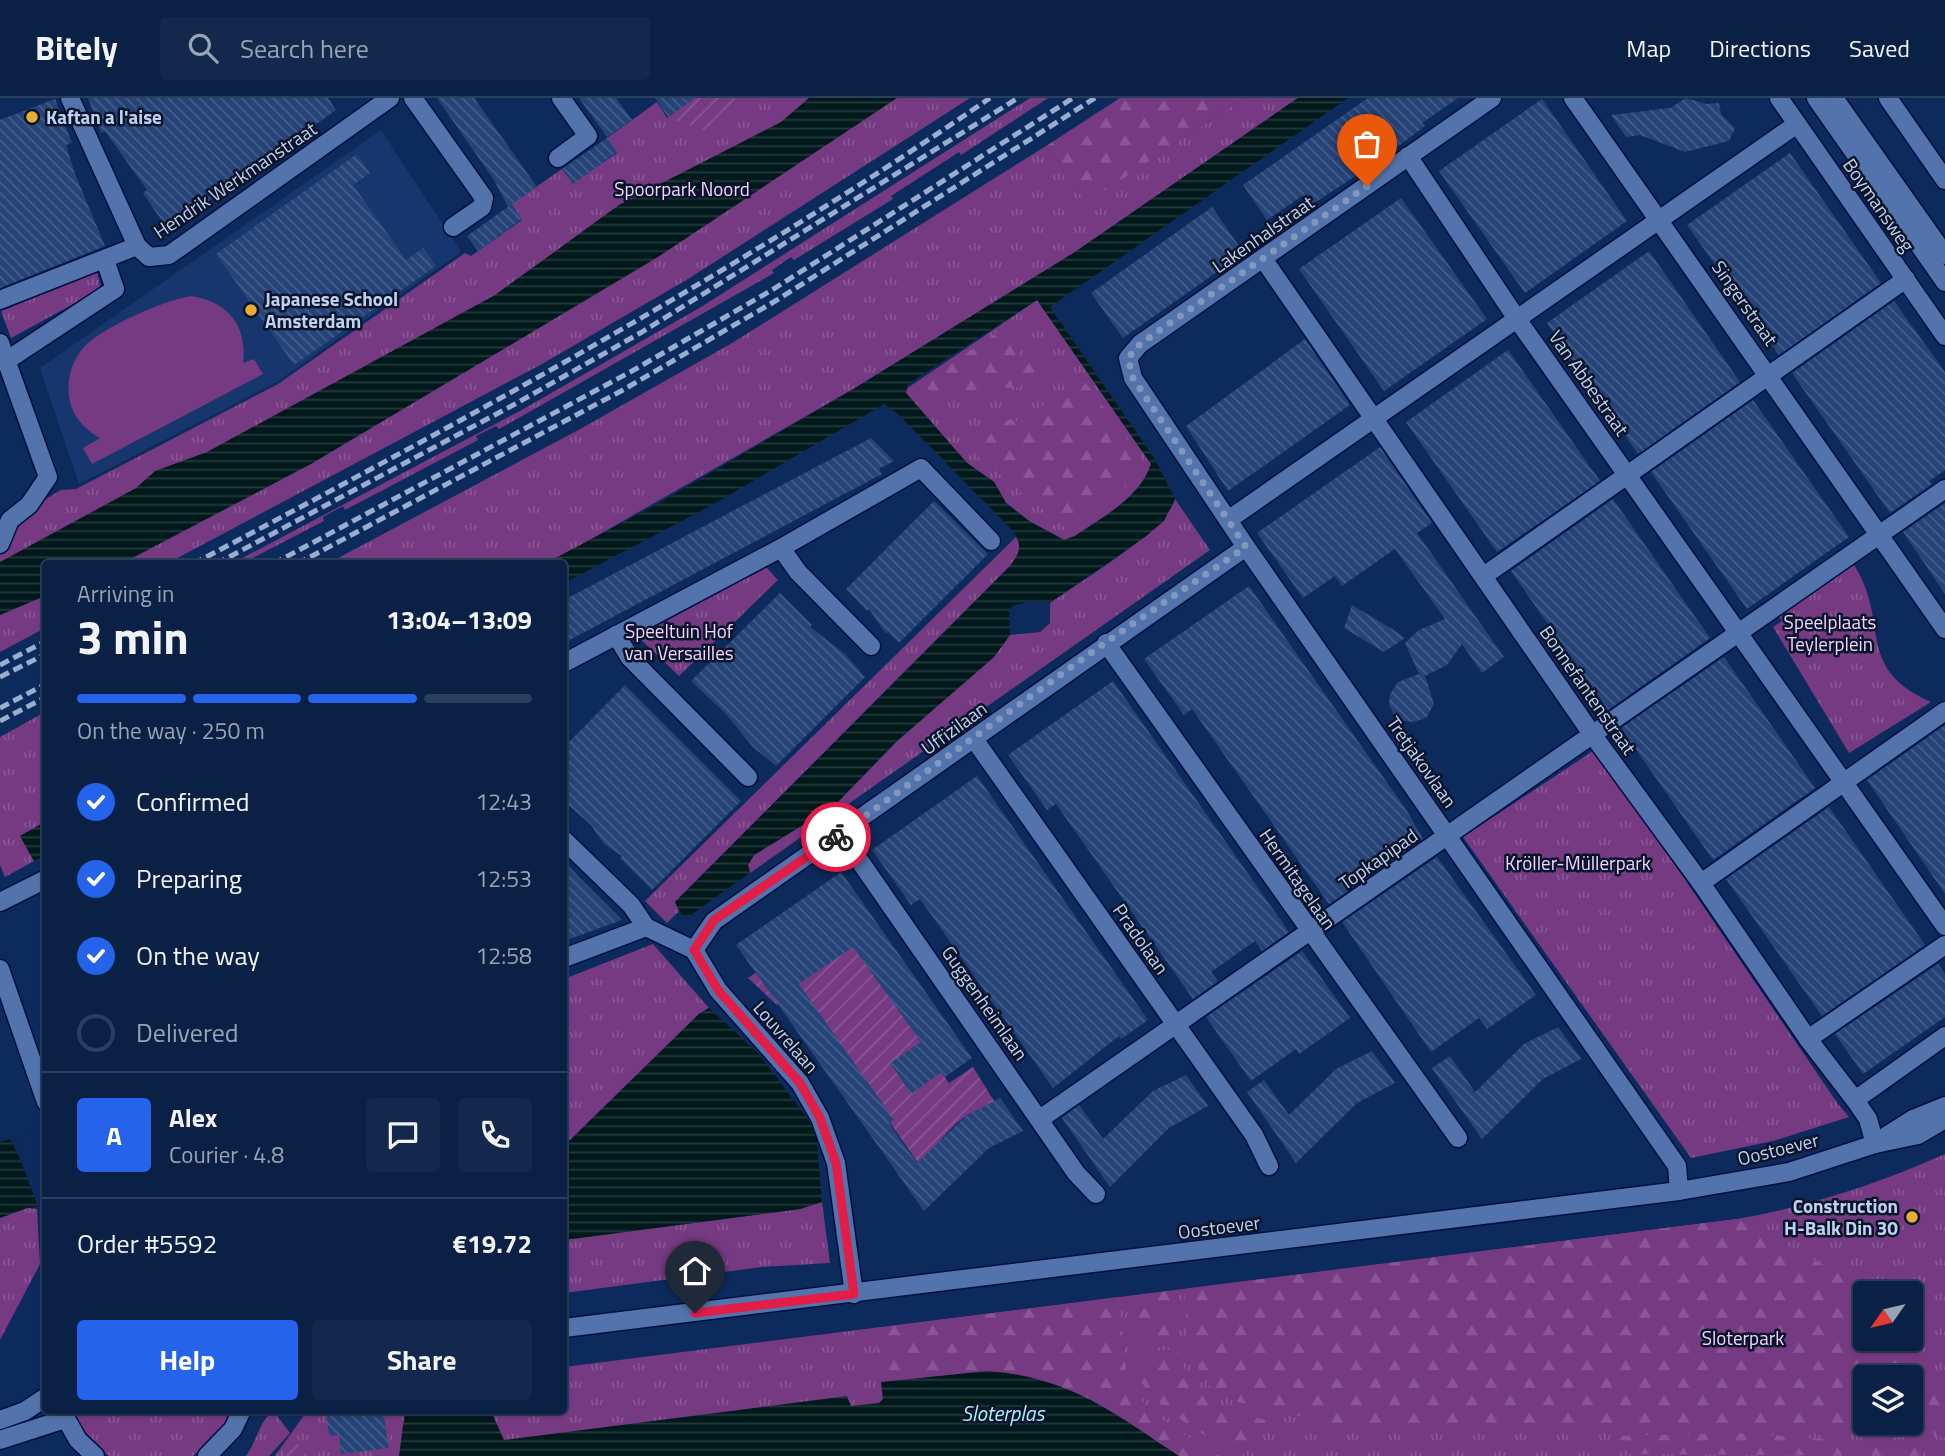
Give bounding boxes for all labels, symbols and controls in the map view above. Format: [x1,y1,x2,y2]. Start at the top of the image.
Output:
search box [160,17,650,80]
text: Bitely [35,23,118,73]
icon: search [184,29,222,67]
text: Search here [240,29,369,68]
text: Map [1626,30,1671,66]
text: Directions [1709,30,1811,66]
text: Saved [1849,30,1910,66]
place label: Kaftan a l'aise [46,102,162,131]
marker: Kaftan a l'aise [24,109,40,125]
street label: Hendrik Werkmanstraat [147,114,323,245]
pin [1337,114,1397,186]
icon: bag [1348,125,1386,163]
street label: Boymansweg [1836,152,1923,258]
park label: Spoorpark Noord [614,174,750,203]
street label: Lakenhalstraat [1206,187,1320,280]
street label: Singerstraat [1705,254,1786,352]
place label: Japanese School Amsterdam [265,284,398,335]
marker: Japanese School Amsterdam [243,302,259,318]
street label: Van Abbestraat [1542,324,1637,442]
text: Arriving in [77,576,174,611]
text: 13:04–13:09 [386,600,532,639]
text: 3 min [77,602,189,672]
park label: Speelplaats Teylerplein [1784,607,1877,658]
park label: Speeltuin Hof van Versailles [624,616,734,667]
street label: Bonnefantenstraat [1533,619,1644,761]
street label: Uffizilaan [915,694,993,761]
street label: Tretjakovlaan [1380,710,1465,813]
text: On the way · 250 m [77,713,265,748]
text: Confirmed [136,782,250,821]
icon: check [77,783,115,821]
text: 12:43 [475,784,532,819]
courier [801,802,871,872]
icon: bike [817,818,855,856]
street label: Topkapipad [1332,821,1423,896]
street label: Hermitagelaan [1253,822,1344,935]
park label: Kröller-Müllerpark [1505,848,1651,877]
text: Preparing [136,859,242,898]
icon: check [77,860,115,898]
text: 12:53 [475,861,532,896]
street label: Pradolaan [1106,897,1177,980]
text: On the way [136,936,260,975]
icon: check [77,937,115,975]
text: 12:58 [475,938,532,973]
street label: Guggenheimlaan [935,939,1036,1066]
street label: Louvrelaan [747,994,826,1079]
text: Delivered [136,1013,239,1052]
text: Alex [169,1098,217,1137]
button: chat [366,1098,440,1172]
button: phone [458,1098,532,1172]
text: A [106,1116,122,1155]
street label: Oostoever [1734,1124,1822,1173]
text: Courier · 4.8 [169,1137,284,1172]
place label: Construction H-Balk Din 30 [1784,1191,1898,1242]
street label: Oostoever [1176,1207,1262,1246]
marker: Construction H-Balk Din 30 [1904,1209,1920,1225]
text: Order #5592 [77,1224,217,1263]
text: €19.72 [453,1224,532,1263]
pin [665,1241,725,1313]
icon: home [676,1252,714,1290]
north arrow [1853,1281,1923,1351]
map controls [1853,1281,1923,1435]
button: Help [77,1320,298,1400]
button: Share [312,1320,532,1400]
park label: Sloterpark [1702,1323,1784,1352]
button: layers [1853,1365,1923,1435]
water label: Sloterplas [962,1397,1046,1429]

